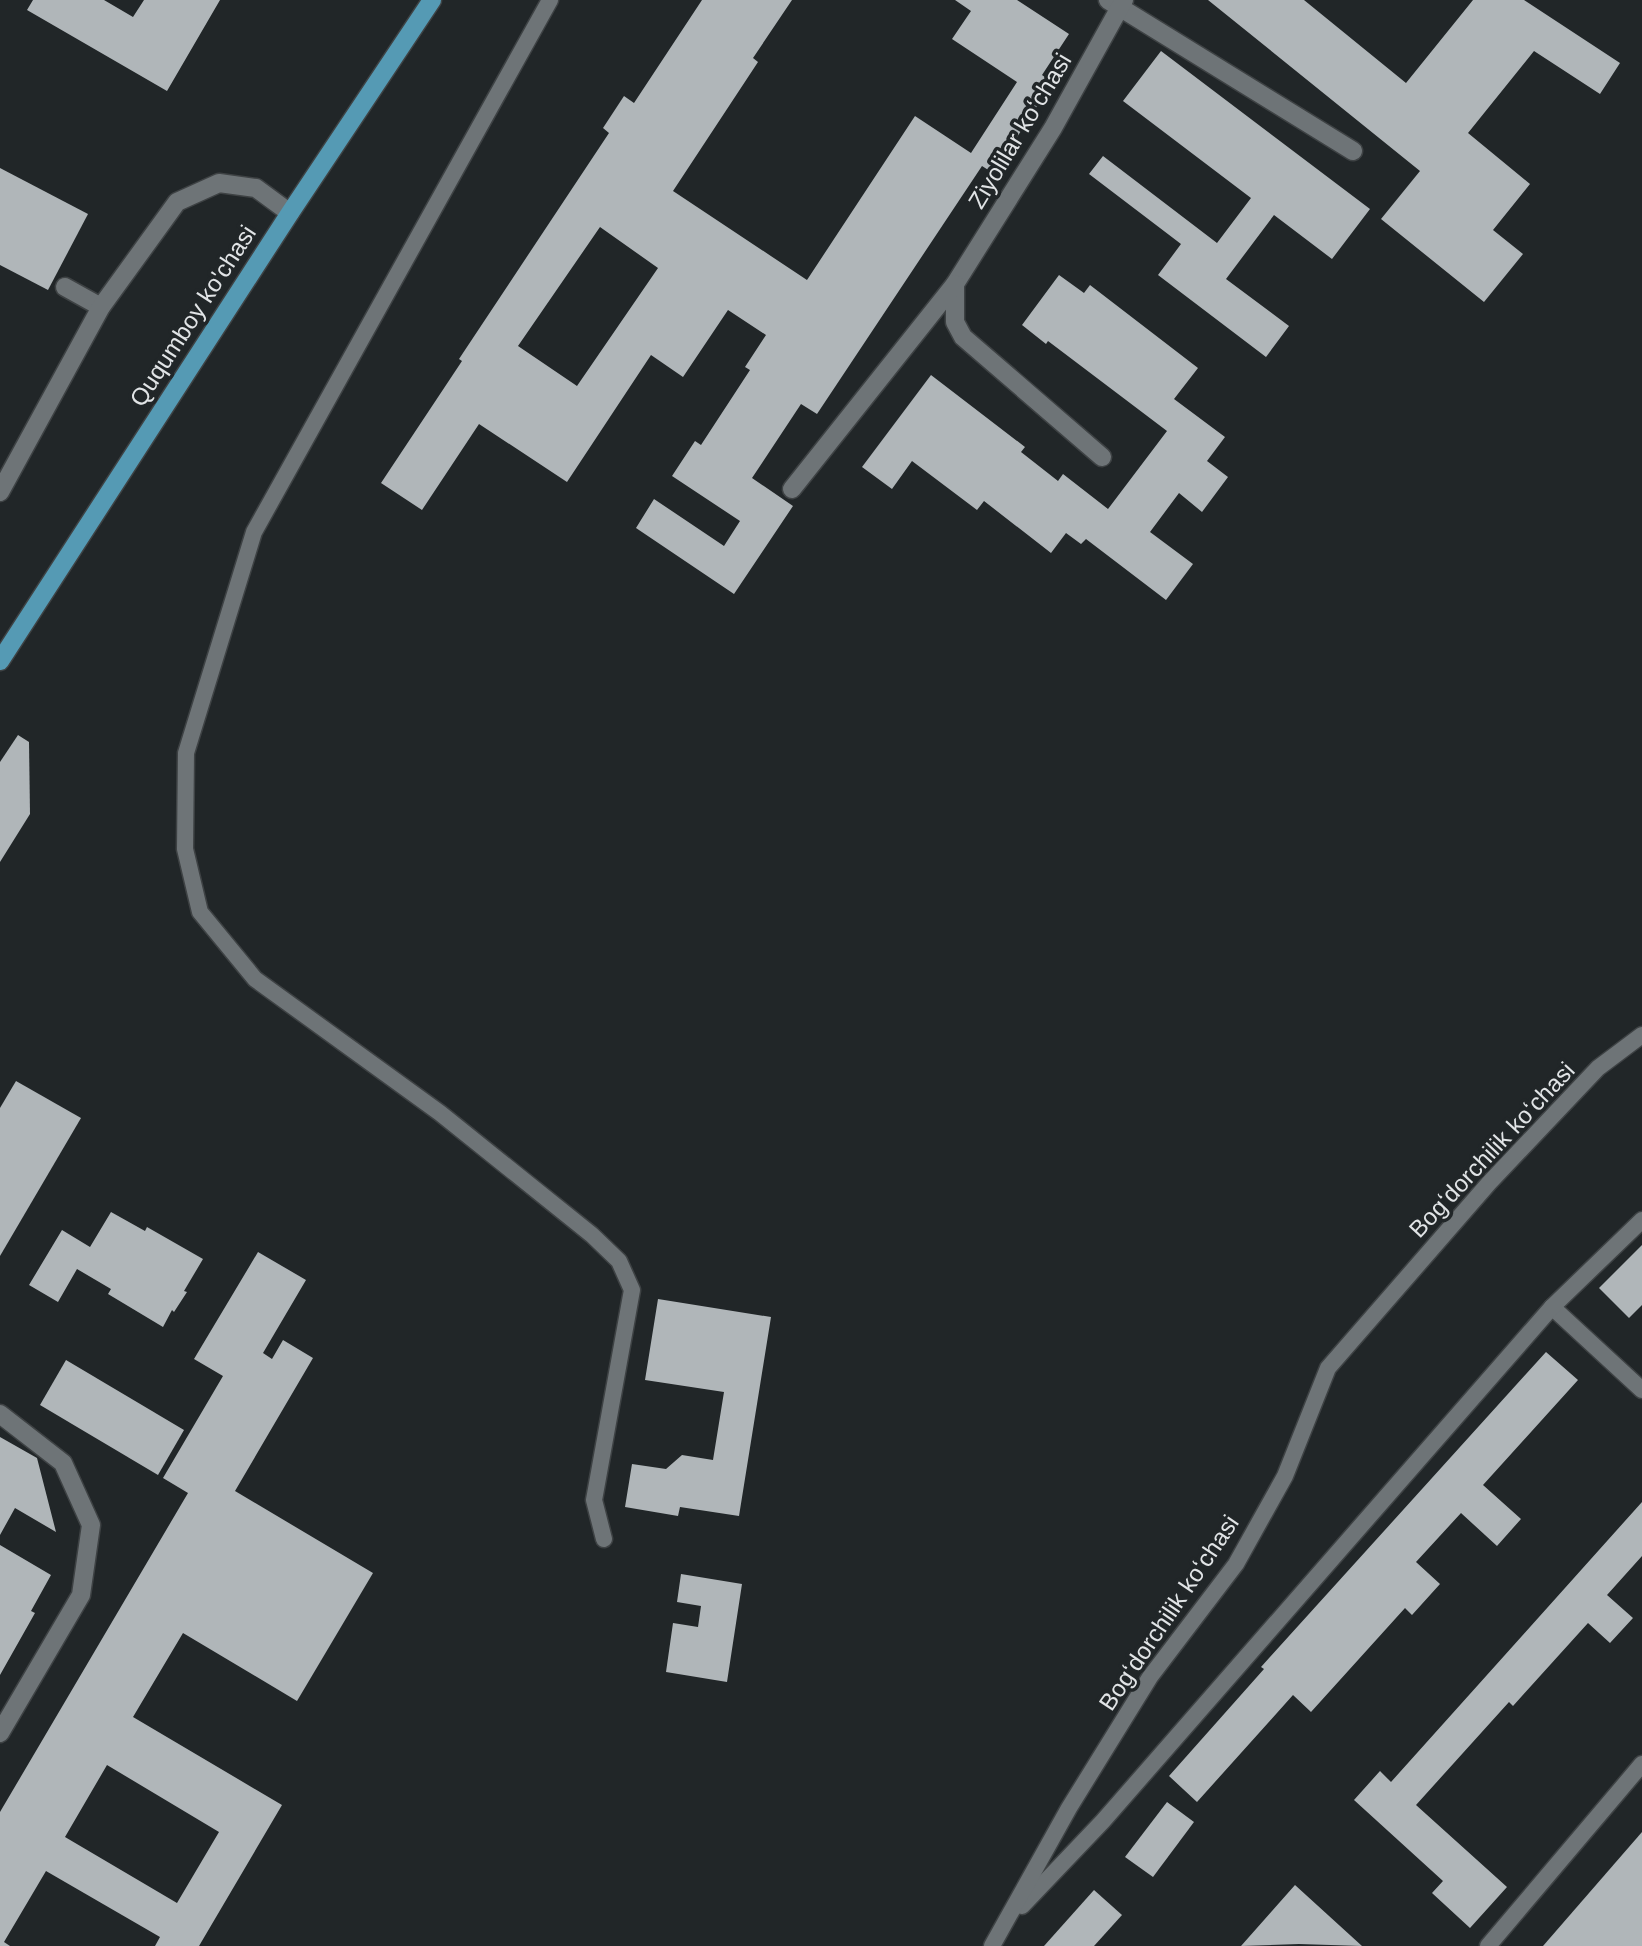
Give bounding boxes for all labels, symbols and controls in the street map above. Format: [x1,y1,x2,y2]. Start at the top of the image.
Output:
street label: Ziyolilar koʻchasi [963,48,1076,213]
street label: Ququmboy ko'chasi [124,220,261,411]
street label: Bogʻdorchilik koʻchasi [1404,1057,1580,1243]
street label: Bogʻdorchilik koʻchasi [1093,1510,1244,1715]

